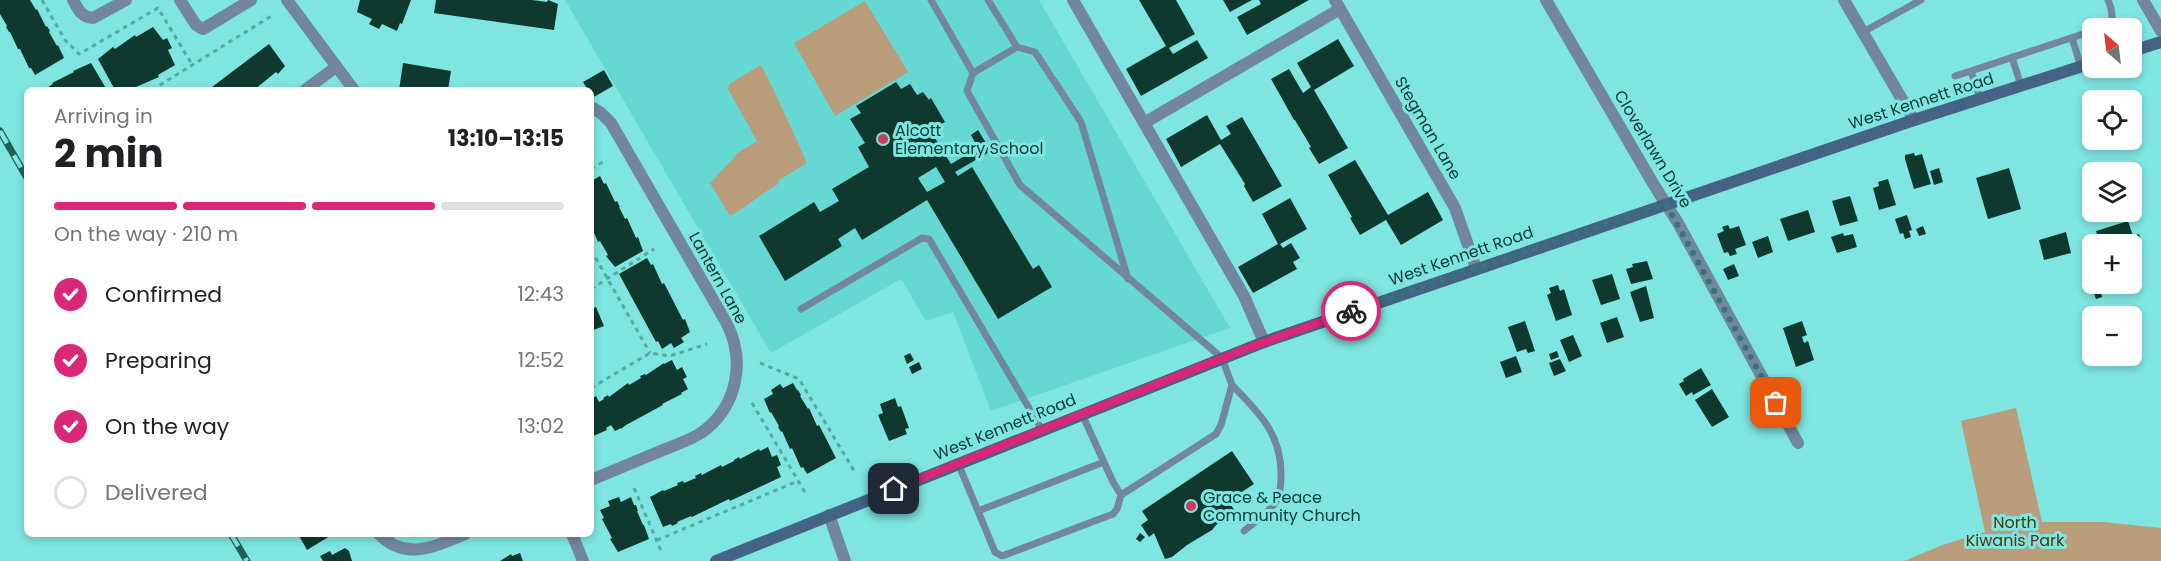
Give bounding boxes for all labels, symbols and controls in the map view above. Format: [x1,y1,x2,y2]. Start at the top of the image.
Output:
north arrow [2082,18,2142,78]
map controls [2082,18,2142,366]
street label: West Kennett Road [1845,67,1997,135]
street label: Stegman Lane [1389,72,1467,184]
street label: Cloverlawn Drive [1609,86,1697,212]
button: locate [2082,90,2142,150]
text: Arriving in [54,102,153,130]
place label: Alcott Elementary School [895,119,1043,160]
text: 13:10–13:15 [448,123,564,154]
text: 2 min [54,126,164,181]
marker: Alcott Elementary School [876,132,890,146]
button: layers [2082,162,2142,222]
text: On the way · 210 m [54,220,238,248]
street label: West Kennett Road [1386,220,1536,292]
street label: Lantern Lane [683,228,753,328]
button: + [2082,234,2142,294]
icon: check [54,278,87,311]
text: Confirmed [105,279,222,310]
text: 12:43 [517,280,564,308]
courier [1321,281,1381,341]
icon: bike [1335,295,1368,328]
button: − [2082,306,2142,366]
icon: check [54,344,87,377]
text: Preparing [105,345,212,376]
text: 12:52 [518,346,564,374]
pin [1750,377,1801,428]
icon: bag [1759,386,1792,419]
street label: West Kennett Road [930,388,1080,466]
icon: check [54,410,87,443]
text: On the way [105,411,229,442]
text: 13:02 [518,412,564,440]
pin [868,463,919,514]
icon: home [877,472,910,505]
text: Delivered [105,477,208,508]
place label: Grace & Peace Community Church [1203,486,1361,527]
marker: Grace & Peace Community Church [1184,499,1198,513]
park label: North Kiwanis Park [1966,511,2065,552]

